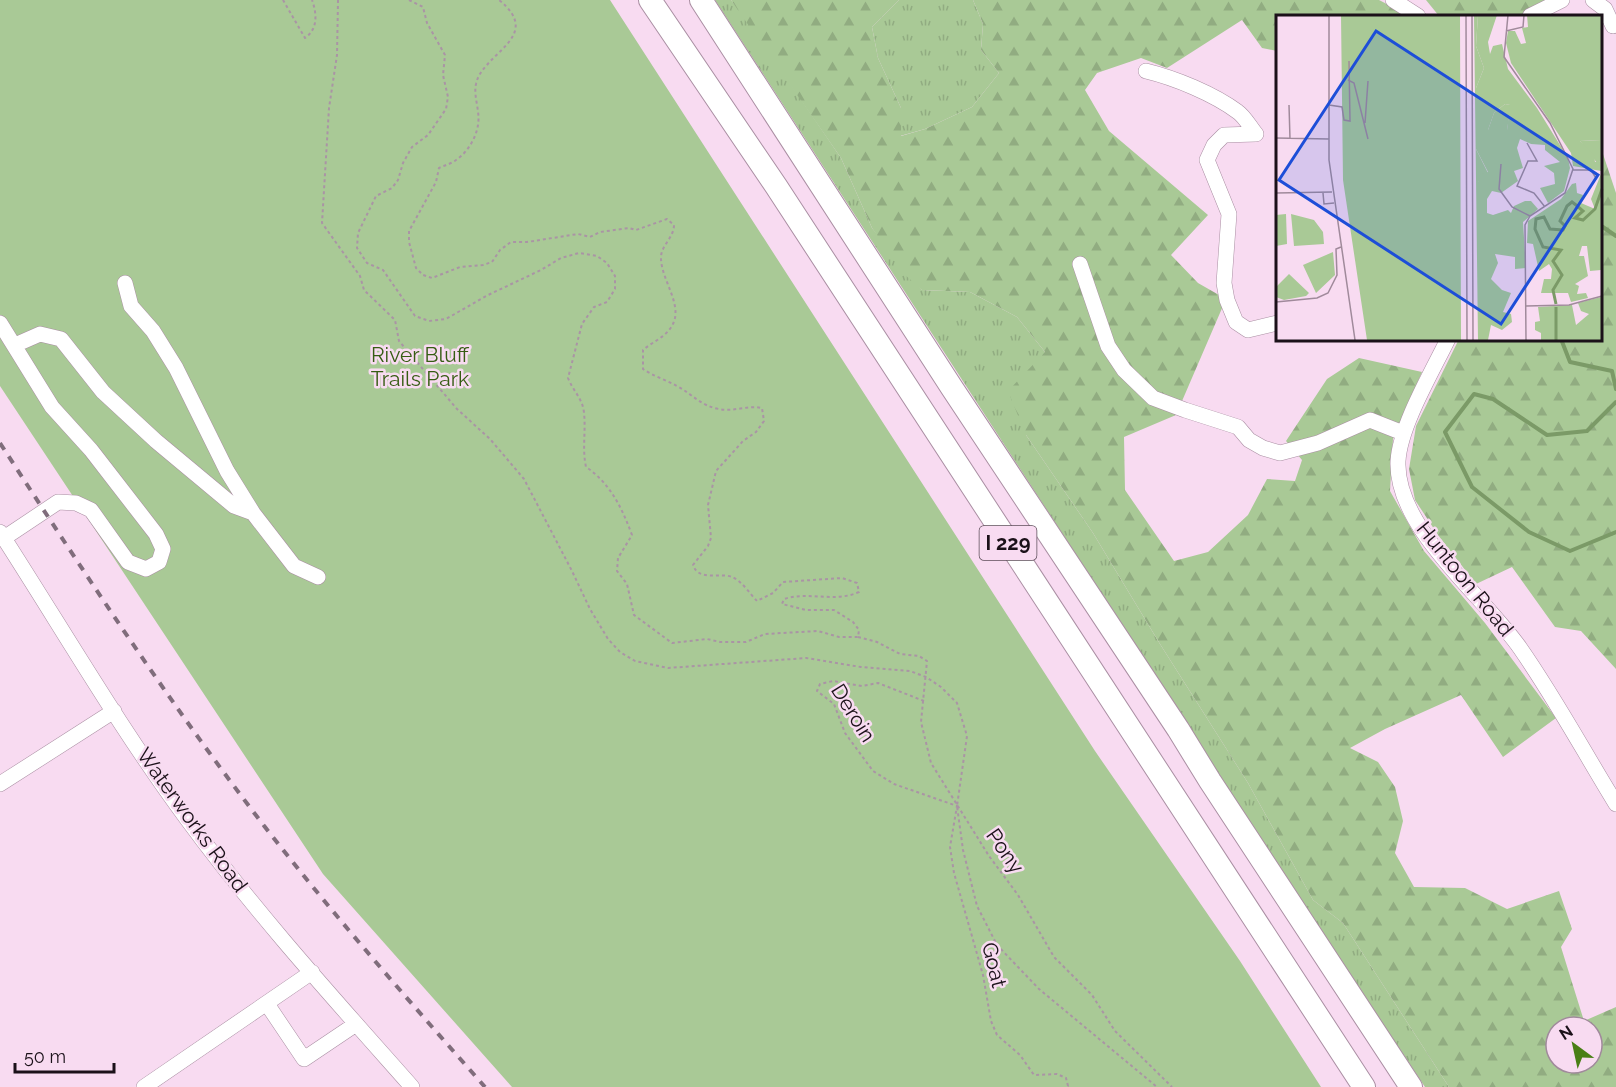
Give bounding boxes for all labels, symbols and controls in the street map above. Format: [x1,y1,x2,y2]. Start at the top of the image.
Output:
inset map [1276,15,1601,340]
park label: River Bluff Trails Park [371,342,470,391]
street label: Huntoon Road [1412,516,1519,641]
road number: I 229 [980,526,1036,560]
street label: Deroin [826,679,881,746]
street label: Waterworks Road [132,743,253,897]
street label: Pony [981,824,1030,878]
street label: Goat [977,940,1012,990]
north arrow [1544,1015,1604,1075]
text: N [1556,1022,1576,1044]
scale bar [15,1036,114,1074]
text: 50 m [24,1046,66,1067]

